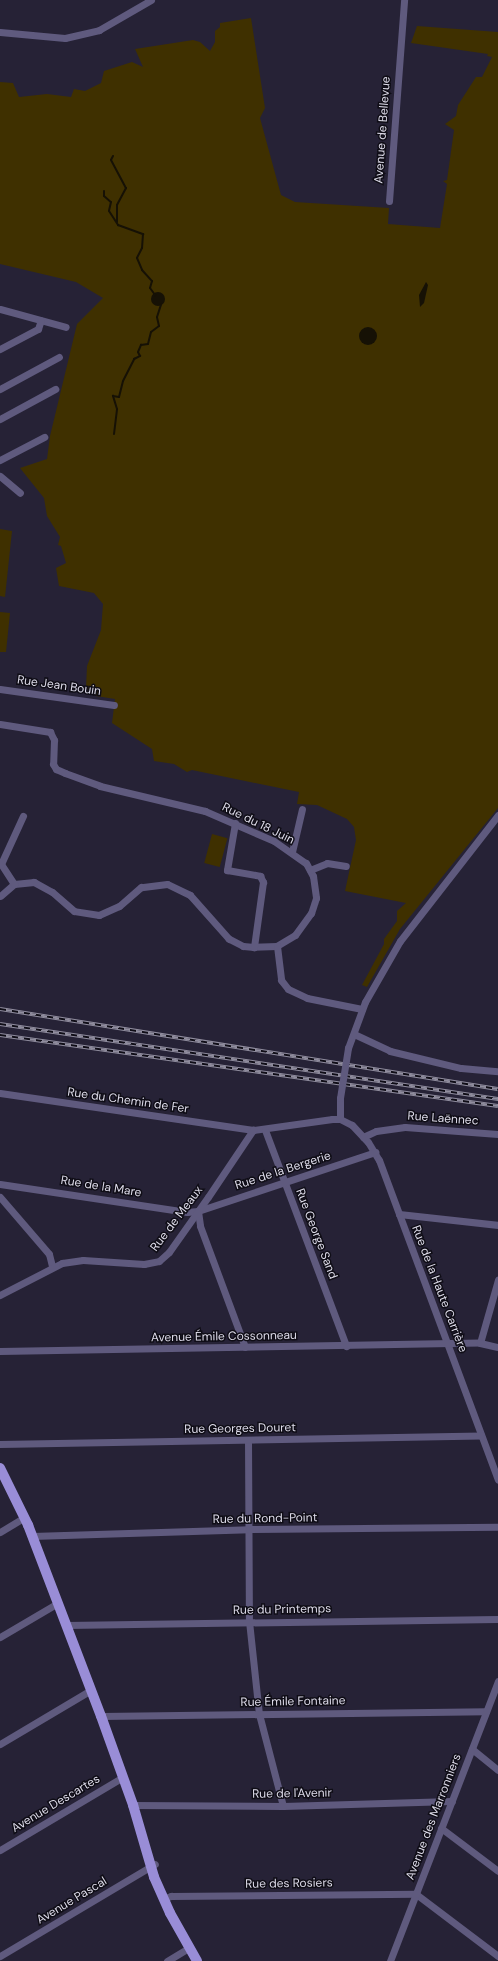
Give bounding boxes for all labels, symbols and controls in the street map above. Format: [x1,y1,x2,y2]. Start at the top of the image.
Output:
street label: Avenue de Bellevue [372,76,394,184]
street label: Rue Jean Bouin [16,673,102,699]
street label: Rue du 18 Juin [220,800,296,848]
street label: Rue du Chemin de Fer [66,1085,190,1117]
street label: Rue Laënnec [407,1109,479,1129]
street label: Rue de la Bergerie [233,1149,333,1193]
street label: Rue de la Mare [60,1174,142,1200]
street label: Rue de Meaux [148,1184,206,1254]
street label: Rue George Sand [292,1187,340,1281]
street label: Rue de la Haute Carrière [408,1223,470,1355]
street label: Avenue Émile Cossonneau [151,1329,297,1345]
street label: Rue Georges Douret [184,1421,296,1437]
street label: Rue du Rond-Point [213,1511,317,1527]
street label: Rue du Printemps [233,1602,331,1618]
street label: Rue Émile Fontaine [240,1694,346,1710]
street label: Avenue des Marronniers [403,1752,465,1882]
street label: Avenue Descartes [9,1772,103,1836]
street label: Rue de l'Avenir [252,1786,332,1802]
street label: Avenue Pascal [34,1874,110,1928]
street label: Rue des Rosiers [245,1876,333,1892]

